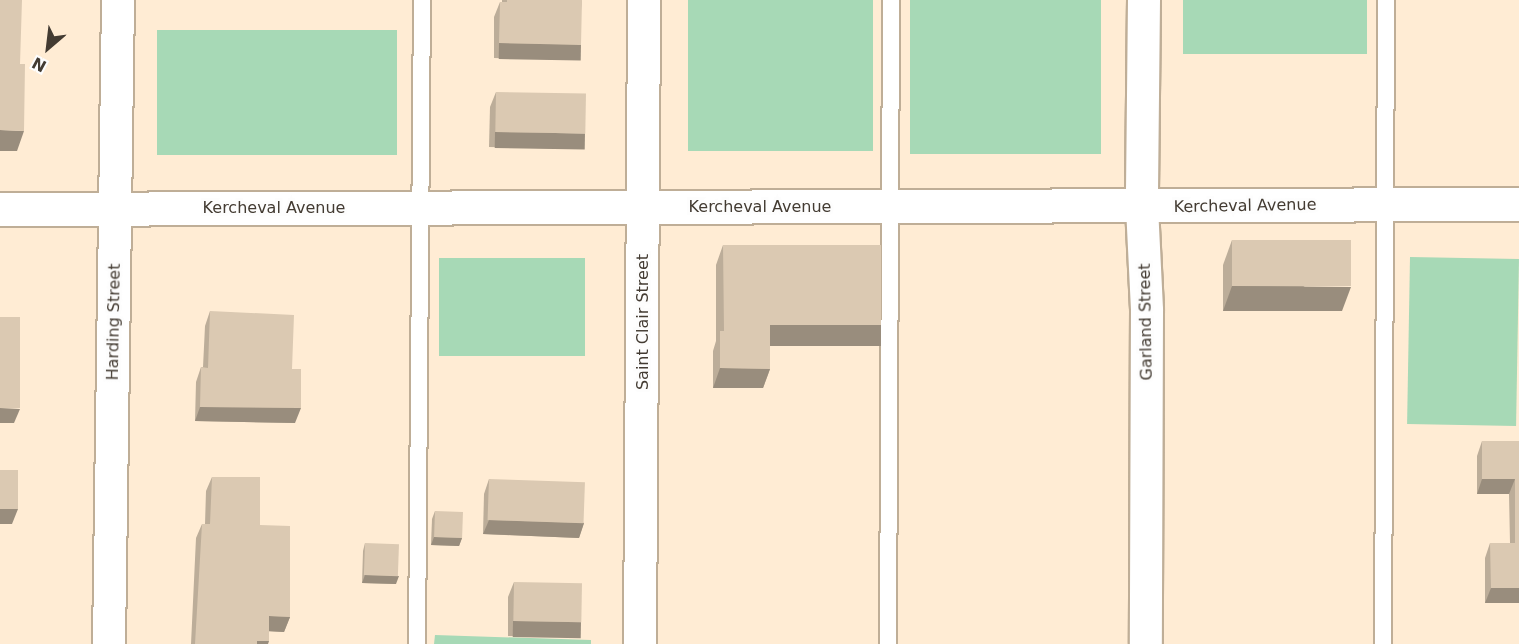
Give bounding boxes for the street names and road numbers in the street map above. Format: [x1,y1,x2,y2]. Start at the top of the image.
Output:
street label: Kercheval Avenue [1173,195,1317,217]
street label: Kercheval Avenue [689,197,831,217]
street label: Kercheval Avenue [203,198,345,218]
street label: Saint Clair Street [633,254,653,390]
street label: Harding Street [103,263,125,381]
street label: Garland Street [1135,263,1157,381]

